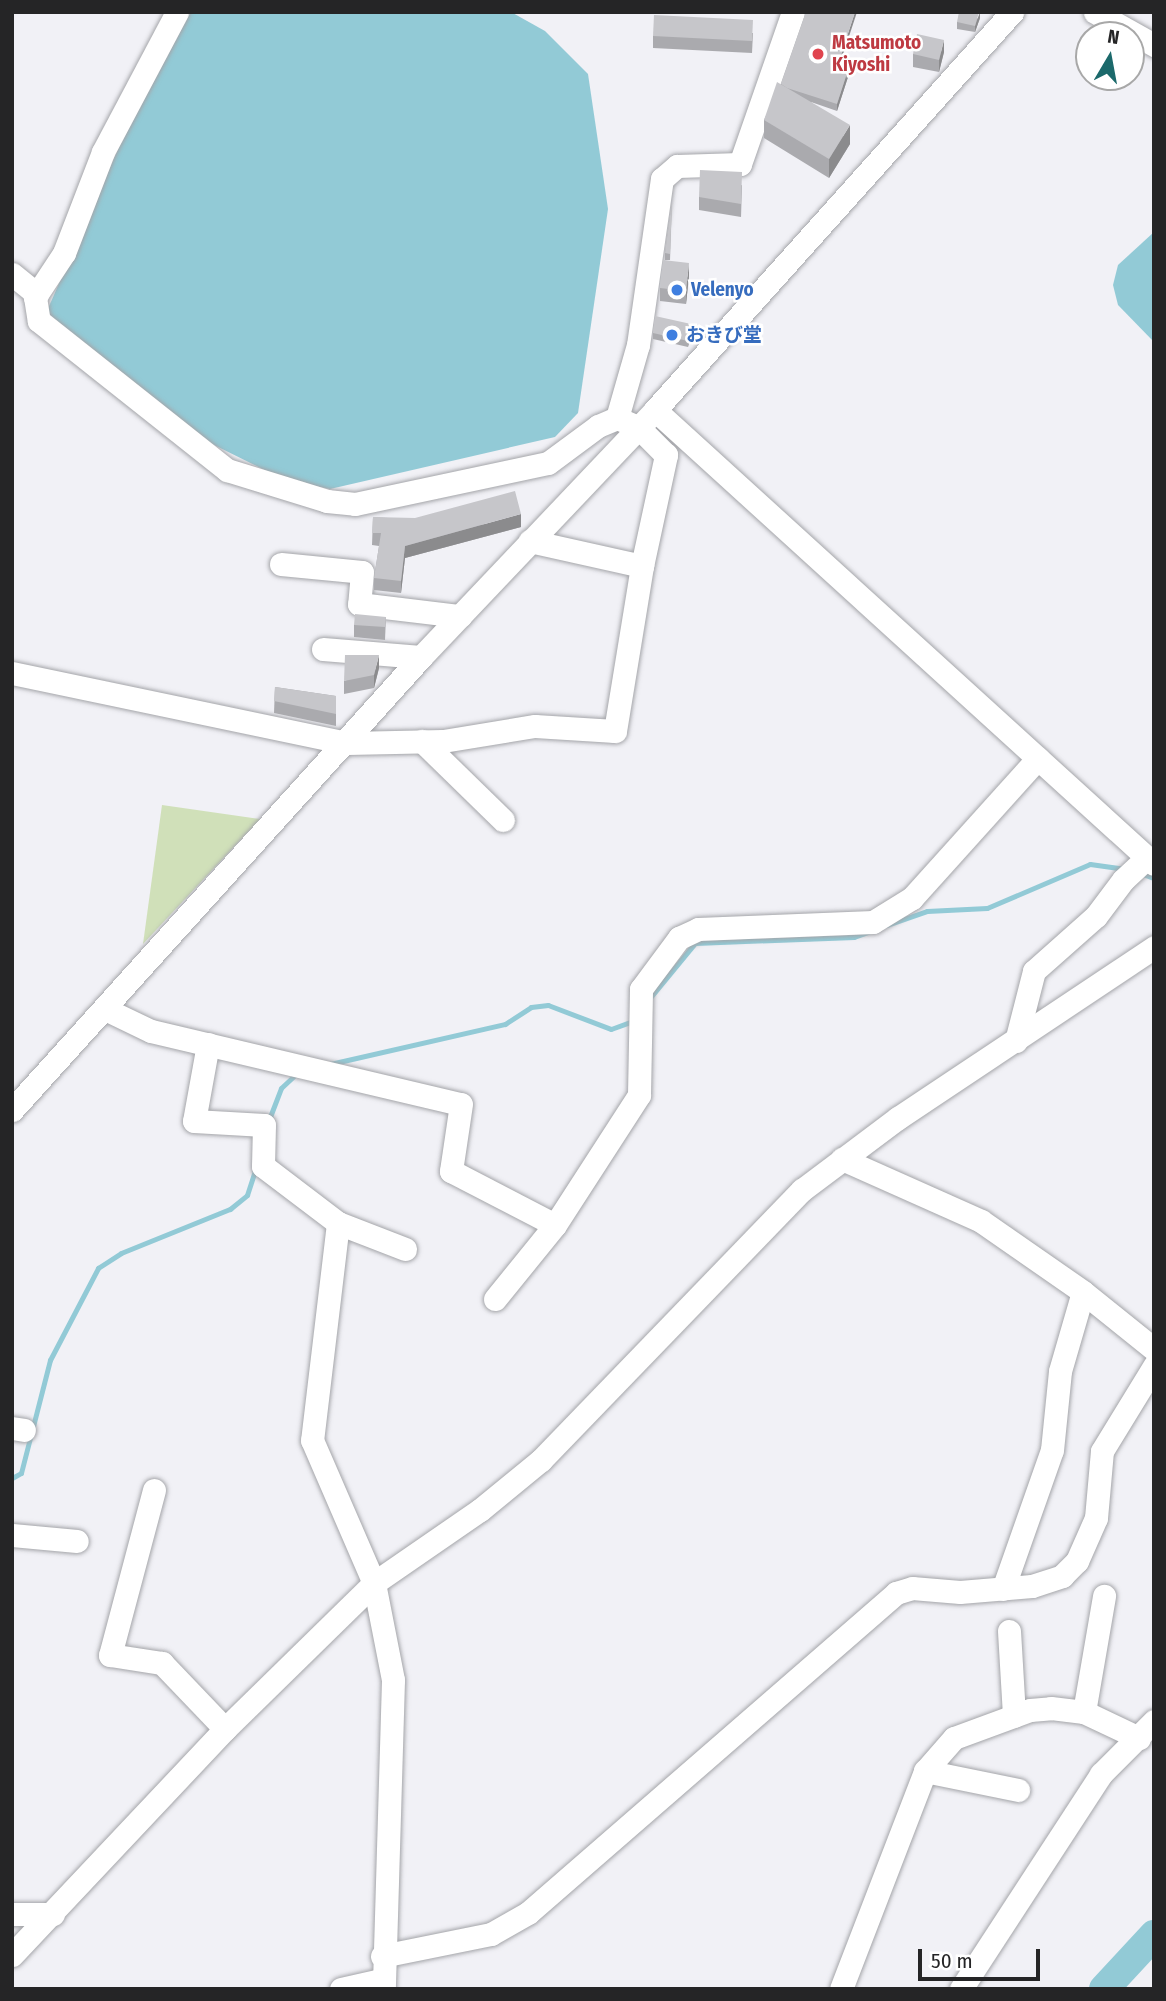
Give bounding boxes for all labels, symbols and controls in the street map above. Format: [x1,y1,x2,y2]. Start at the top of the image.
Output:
north arrow [1075,21,1145,91]
text: N [1106,24,1121,49]
place label: Matsumoto Kiyoshi [832,32,921,76]
marker: Matsumoto Kiyoshi [810,46,826,62]
place label: Velenyo [691,279,754,301]
marker: Velenyo [669,282,685,298]
place label: おきび堂 [686,324,762,346]
marker: おきび堂 [664,327,680,343]
scale bar [921,1934,1044,1978]
text: 50 m [931,1948,973,1974]

